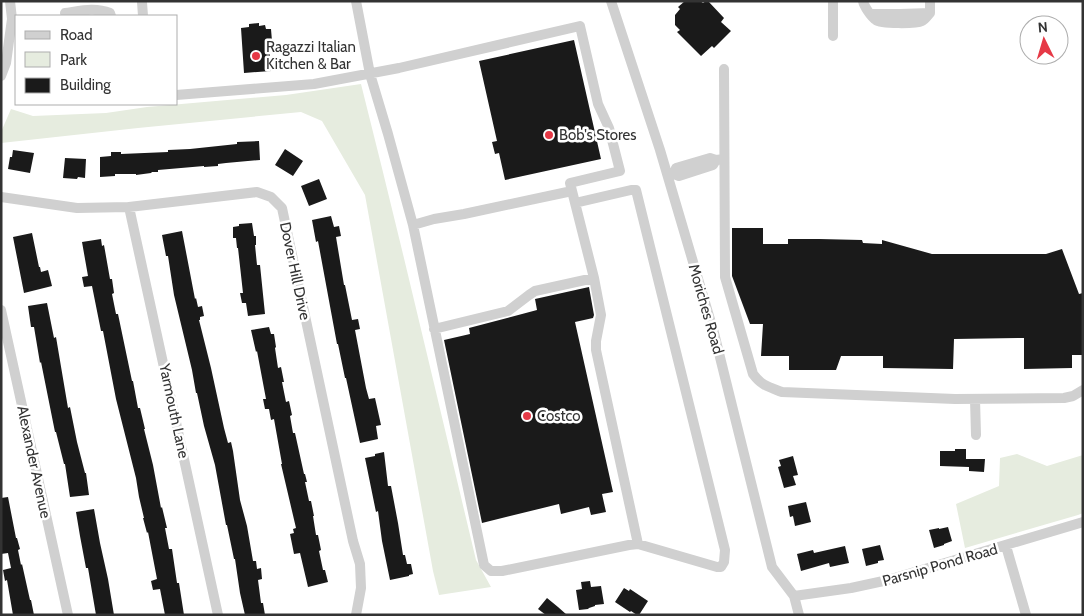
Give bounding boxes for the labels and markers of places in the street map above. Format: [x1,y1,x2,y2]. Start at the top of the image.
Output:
place label: Ragazzi Italian Kitchen & Bar [266,38,356,73]
marker: Ragazzi Italian Kitchen & Bar [250,50,262,62]
place label: Bob's Stores [559,126,636,144]
marker: Bob's Stores [543,129,555,141]
place label: Costco [537,407,580,425]
marker: Costco [521,410,533,422]

